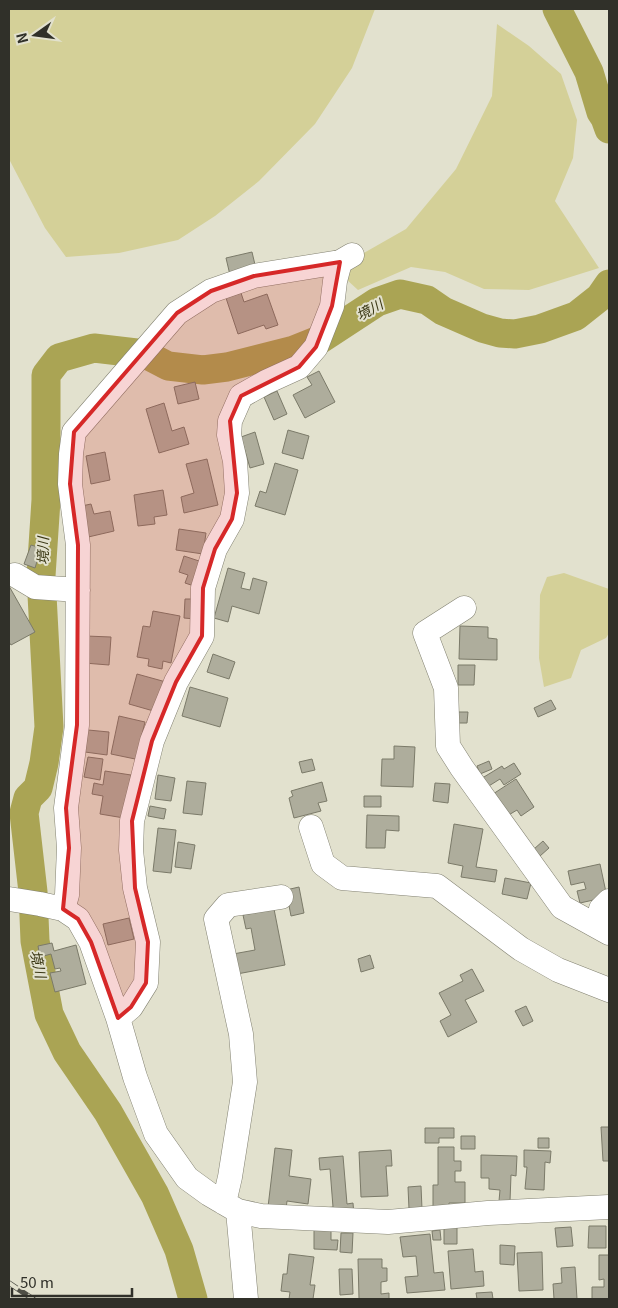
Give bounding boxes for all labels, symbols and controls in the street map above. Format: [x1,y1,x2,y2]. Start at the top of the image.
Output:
north arrow [10,10,60,60]
text: N [10,31,32,46]
water label: 境川 [352,292,388,325]
water label: 境川 [32,535,52,565]
water label: 境川 [26,948,52,982]
scale bar [12,1266,132,1298]
text: 50 m [20,1271,54,1292]

